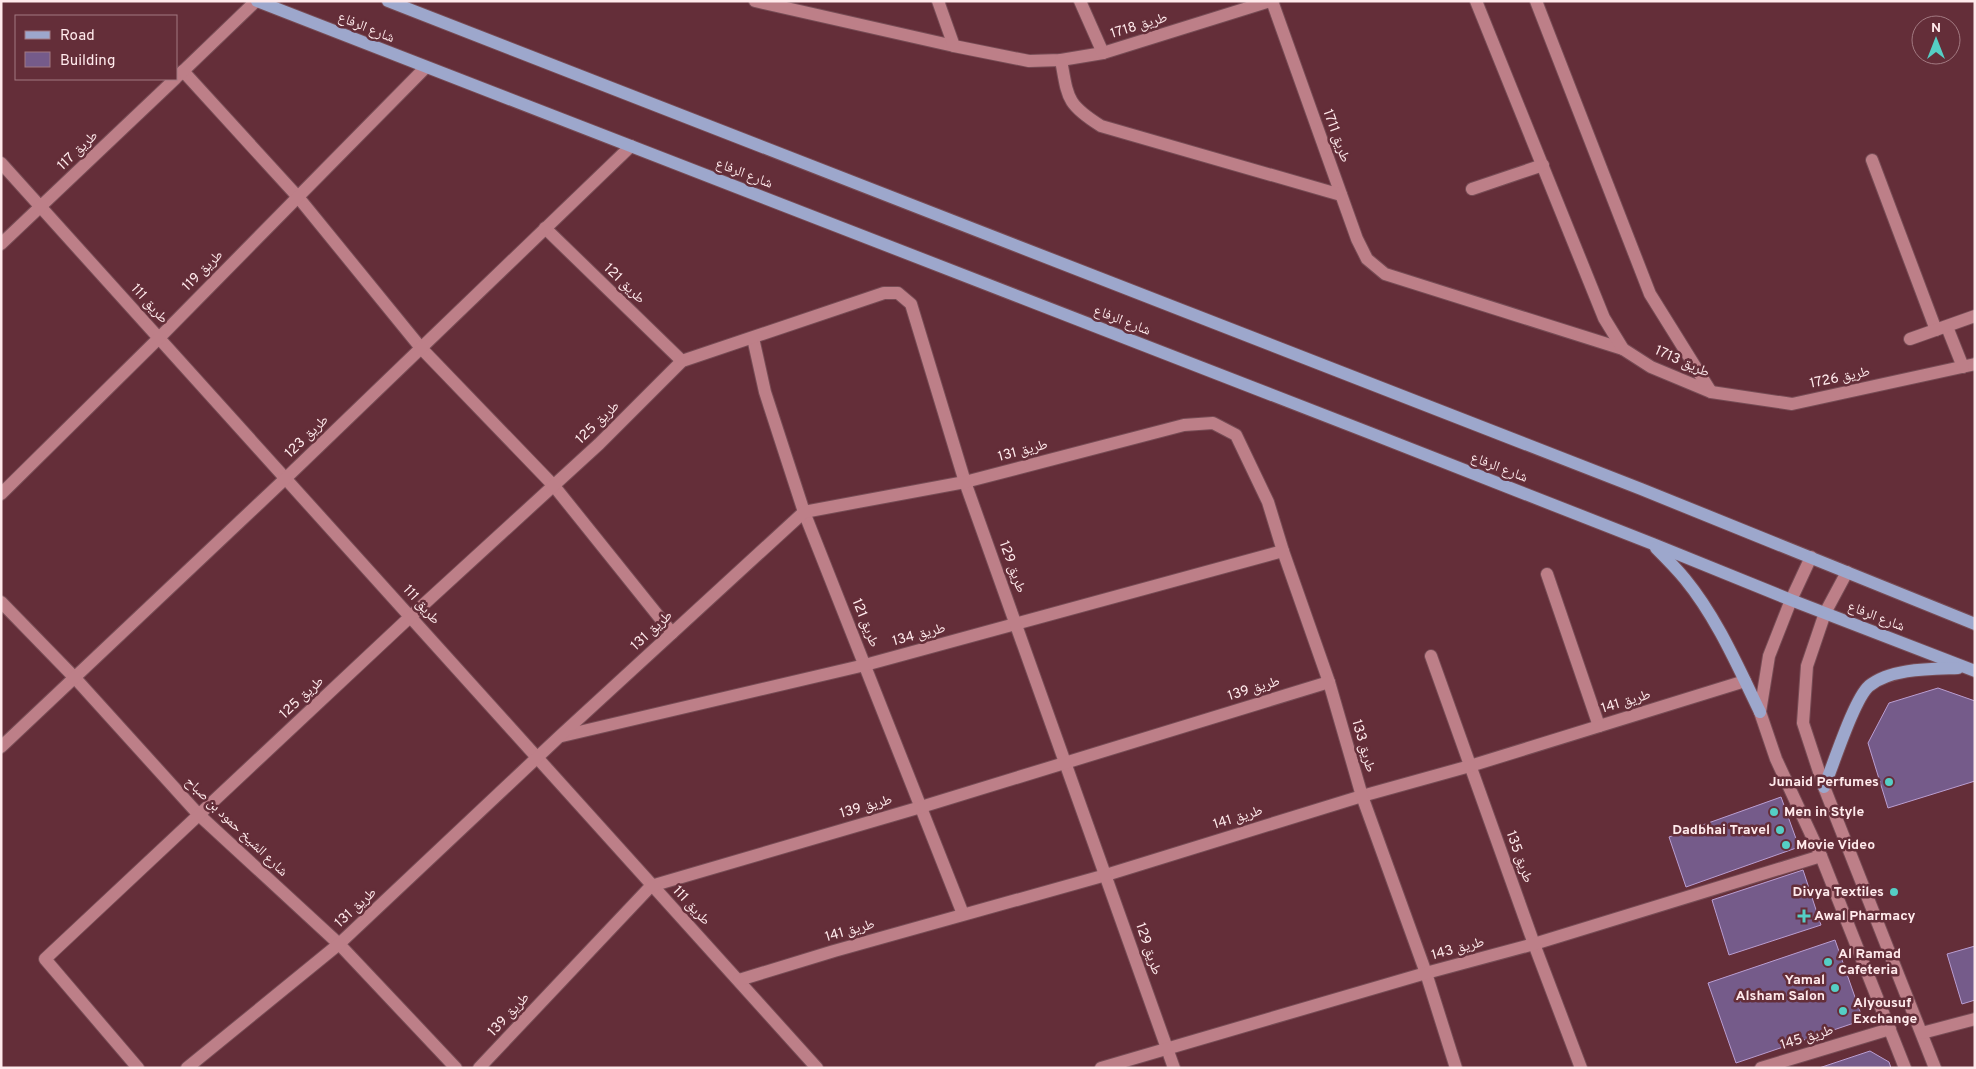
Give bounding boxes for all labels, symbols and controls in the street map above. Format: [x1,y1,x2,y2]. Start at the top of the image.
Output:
street label: شارع الرفاع [335,9,397,47]
street label: طريق 1718 [1109,9,1169,43]
legend [15,15,178,80]
north arrow [1911,15,1961,65]
text: N [1931,20,1941,37]
text: Road [60,27,95,46]
text: Building [60,52,115,71]
street label: طريق 1711 [1319,107,1353,165]
street label: طريق 117 [54,128,102,174]
street label: شارع الرفاع [713,155,775,193]
street label: طريق 119 [179,247,227,295]
street label: طريق 121 [600,260,648,308]
street label: طريق 111 [127,281,171,327]
street label: شارع الرفاع [1091,302,1153,340]
street label: طريق 1713 [1652,342,1712,382]
street label: طريق 1726 [1808,363,1872,393]
street label: طريق 125 [573,398,623,448]
street label: طريق 123 [282,412,332,462]
street label: طريق 131 [996,436,1050,466]
street label: شارع الرفاع [1468,449,1530,487]
street label: طريق 129 [995,539,1029,595]
street label: طريق 111 [399,582,443,628]
street label: طريق 121 [848,596,882,650]
street label: شارع الرفاع [1845,598,1907,636]
street label: طريق 131 [628,607,676,655]
street label: طريق 134 [891,620,947,650]
street label: طريق 125 [276,673,328,723]
street label: طريق 139 [1226,673,1282,705]
street label: طريق 141 [1599,686,1653,718]
street label: طريق 133 [1347,718,1379,774]
street label: شارع الشيخ حمود بن صباح [181,774,291,880]
place label: Junaid Perfumes [1769,774,1879,791]
marker: Junaid Perfumes [1883,776,1895,788]
street label: طريق 139 [838,791,894,823]
street label: طريق 141 [1211,802,1265,834]
place label: Men in Style [1784,804,1864,821]
marker: Men in Style [1768,806,1780,818]
place label: Dadbhai Travel [1672,822,1770,839]
marker: Dadbhai Travel [1774,824,1786,836]
street label: طريق 135 [1502,829,1536,885]
place label: Movie Video [1796,837,1875,854]
marker: Movie Video [1780,839,1792,851]
street label: طريق 111 [669,883,713,929]
street label: طريق 131 [332,884,380,932]
place label: Divya Textiles [1793,884,1884,901]
marker: Divya Textiles [1888,886,1900,898]
place label: Awal Pharmacy [1814,908,1916,925]
marker: Awal Pharmacy [1798,910,1810,922]
street label: طريق 141 [823,916,877,946]
street label: طريق 129 [1131,921,1165,977]
street label: طريق 143 [1430,934,1486,964]
place label: Al Ramad Cafeteria [1838,946,1901,979]
marker: Al Ramad Cafeteria [1822,956,1834,968]
place label: Yamal Alsham Salon [1735,972,1825,1005]
marker: Yamal Alsham Salon [1829,982,1841,994]
street label: طريق 139 [484,990,534,1040]
place label: Alyousuf Exchange [1853,995,1918,1028]
marker: Alyousuf Exchange [1837,1005,1849,1017]
street label: طريق 145 [1779,1022,1835,1054]

